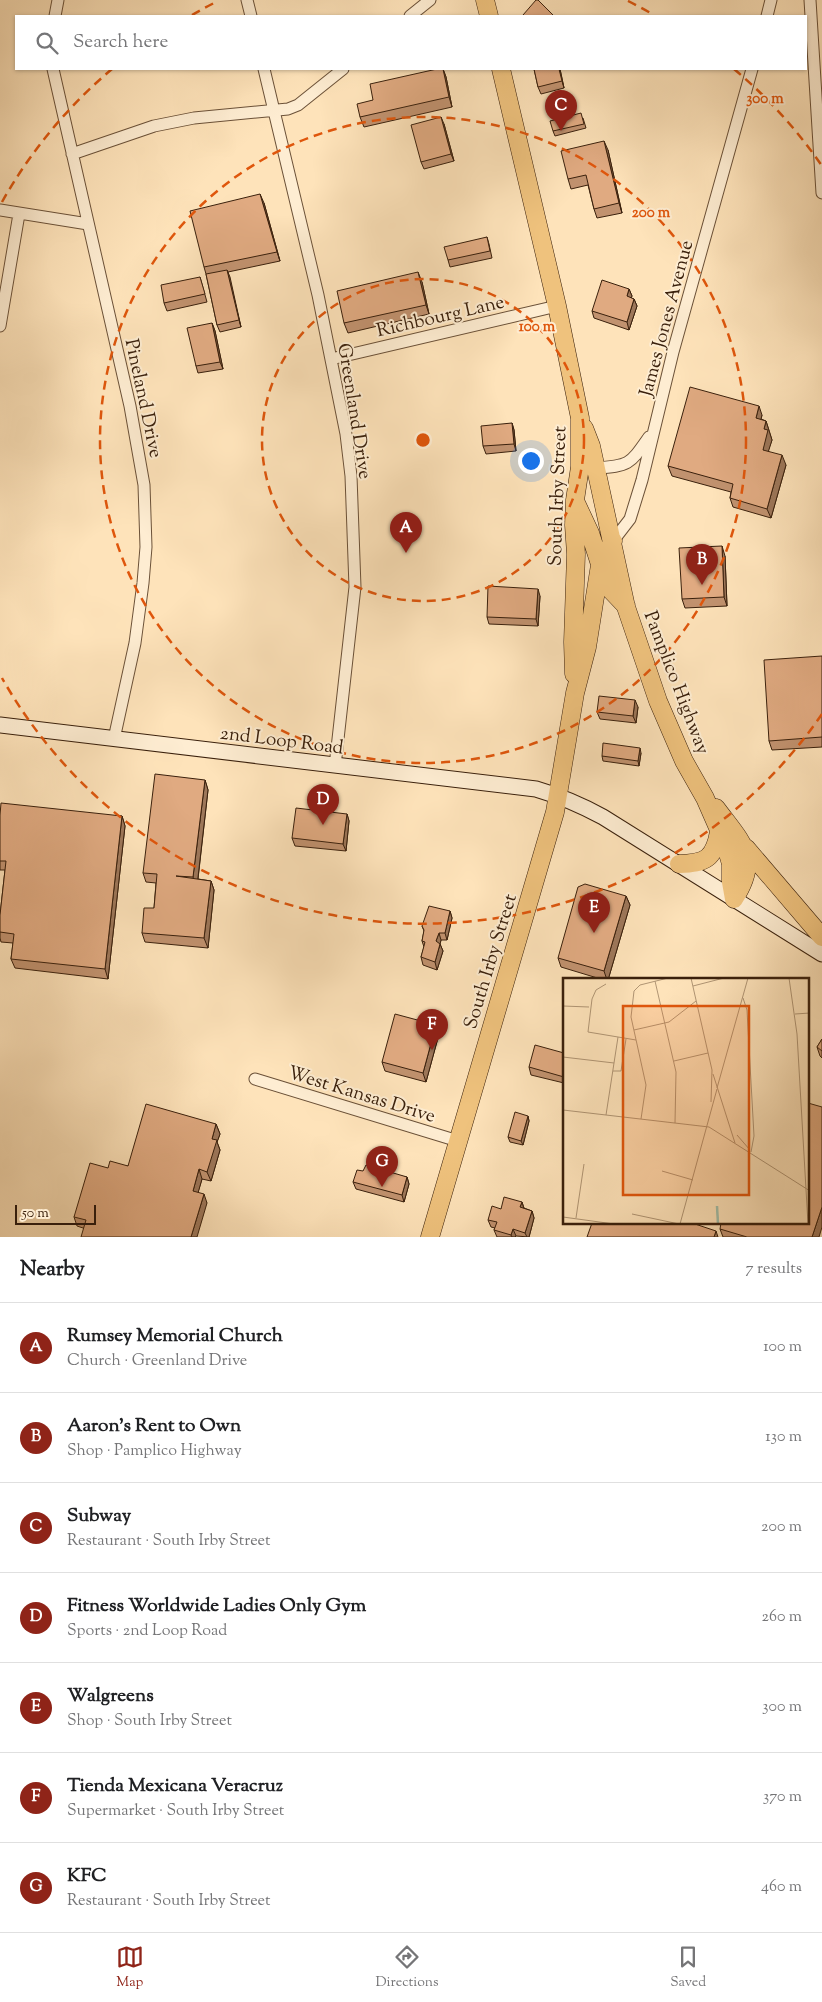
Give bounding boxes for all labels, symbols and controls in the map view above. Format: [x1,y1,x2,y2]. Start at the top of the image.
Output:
search box [15,15,807,70]
icon: search [33,29,61,57]
text: Search here [73,29,168,56]
text: 300 m [746,89,784,110]
pin: C [545,90,577,131]
text: 200 m [632,203,671,224]
street label: James Jones Avenue [633,237,701,401]
street label: Richbourg Lane [374,290,507,345]
text: 100 m [519,317,556,338]
street label: Pineland Drive [117,336,168,461]
street label: Greenland Drive [329,342,378,481]
street label: South Irby Street [543,425,574,566]
centre of rings [414,431,432,449]
your location [518,448,544,474]
pin: A [390,512,422,553]
pin: B [686,544,718,585]
street label: Pamplico Highway [636,607,716,759]
street label: 2nd Loop Road [218,721,345,762]
pin: D [307,784,339,825]
street label: South Irby Street [458,890,525,1033]
pin: E [578,892,610,933]
inset map [563,978,810,1224]
pin: F [416,1009,448,1050]
street label: West Kansas Drive [284,1060,439,1131]
pin: G [366,1146,398,1187]
scale bar [15,1202,96,1225]
text: 50 m [22,1204,49,1224]
text: Nearby [20,1255,85,1285]
text: 7 results [746,1258,802,1281]
text: Rumsey Memorial Church [67,1323,283,1350]
text: A [30,1336,43,1359]
text: 100 m [763,1336,802,1359]
text: Church · Greenland Drive [67,1350,247,1373]
text: Aaron's Rent to Own [67,1413,241,1440]
text: B [31,1426,41,1449]
text: 130 m [765,1426,802,1449]
text: Shop · Pamplico Highway [67,1440,242,1463]
text: Subway [67,1503,131,1530]
text: C [30,1516,42,1539]
text: 200 m [761,1516,802,1539]
text: Restaurant · South Irby Street [67,1530,270,1553]
text: Fitness Worldwide Ladies Only Gym [67,1593,366,1620]
text: D [30,1606,42,1629]
text: 260 m [761,1606,802,1629]
text: Sports · 2nd Loop Road [67,1620,227,1643]
text: Walgreens [67,1683,154,1710]
text: E [31,1696,41,1719]
text: 300 m [762,1696,802,1719]
text: Shop · South Irby Street [67,1710,232,1733]
text: Tienda Mexicana Veracruz [67,1773,283,1800]
text: F [32,1786,40,1809]
text: 370 m [763,1786,802,1809]
text: Supermarket · South Irby Street [67,1800,284,1823]
text: KFC [67,1863,107,1890]
text: G [29,1876,43,1899]
text: 460 m [761,1876,802,1899]
text: Restaurant · South Irby Street [67,1890,270,1913]
tab: Map [116,1943,144,1993]
tab: Directions [375,1943,439,1993]
tab: Saved [670,1943,706,1993]

